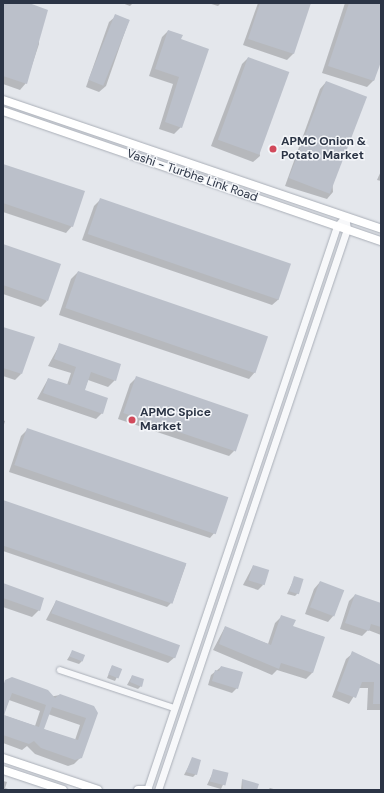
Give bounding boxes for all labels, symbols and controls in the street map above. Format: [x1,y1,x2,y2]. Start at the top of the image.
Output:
place label: APMC Onion & Potato Market [281,135,366,163]
marker: APMC Onion & Potato Market [268,144,278,154]
street label: Vashi - Turbhe Link Road [125,147,259,205]
place label: APMC Spice Market [140,406,211,434]
marker: APMC Spice Market [127,415,137,425]

